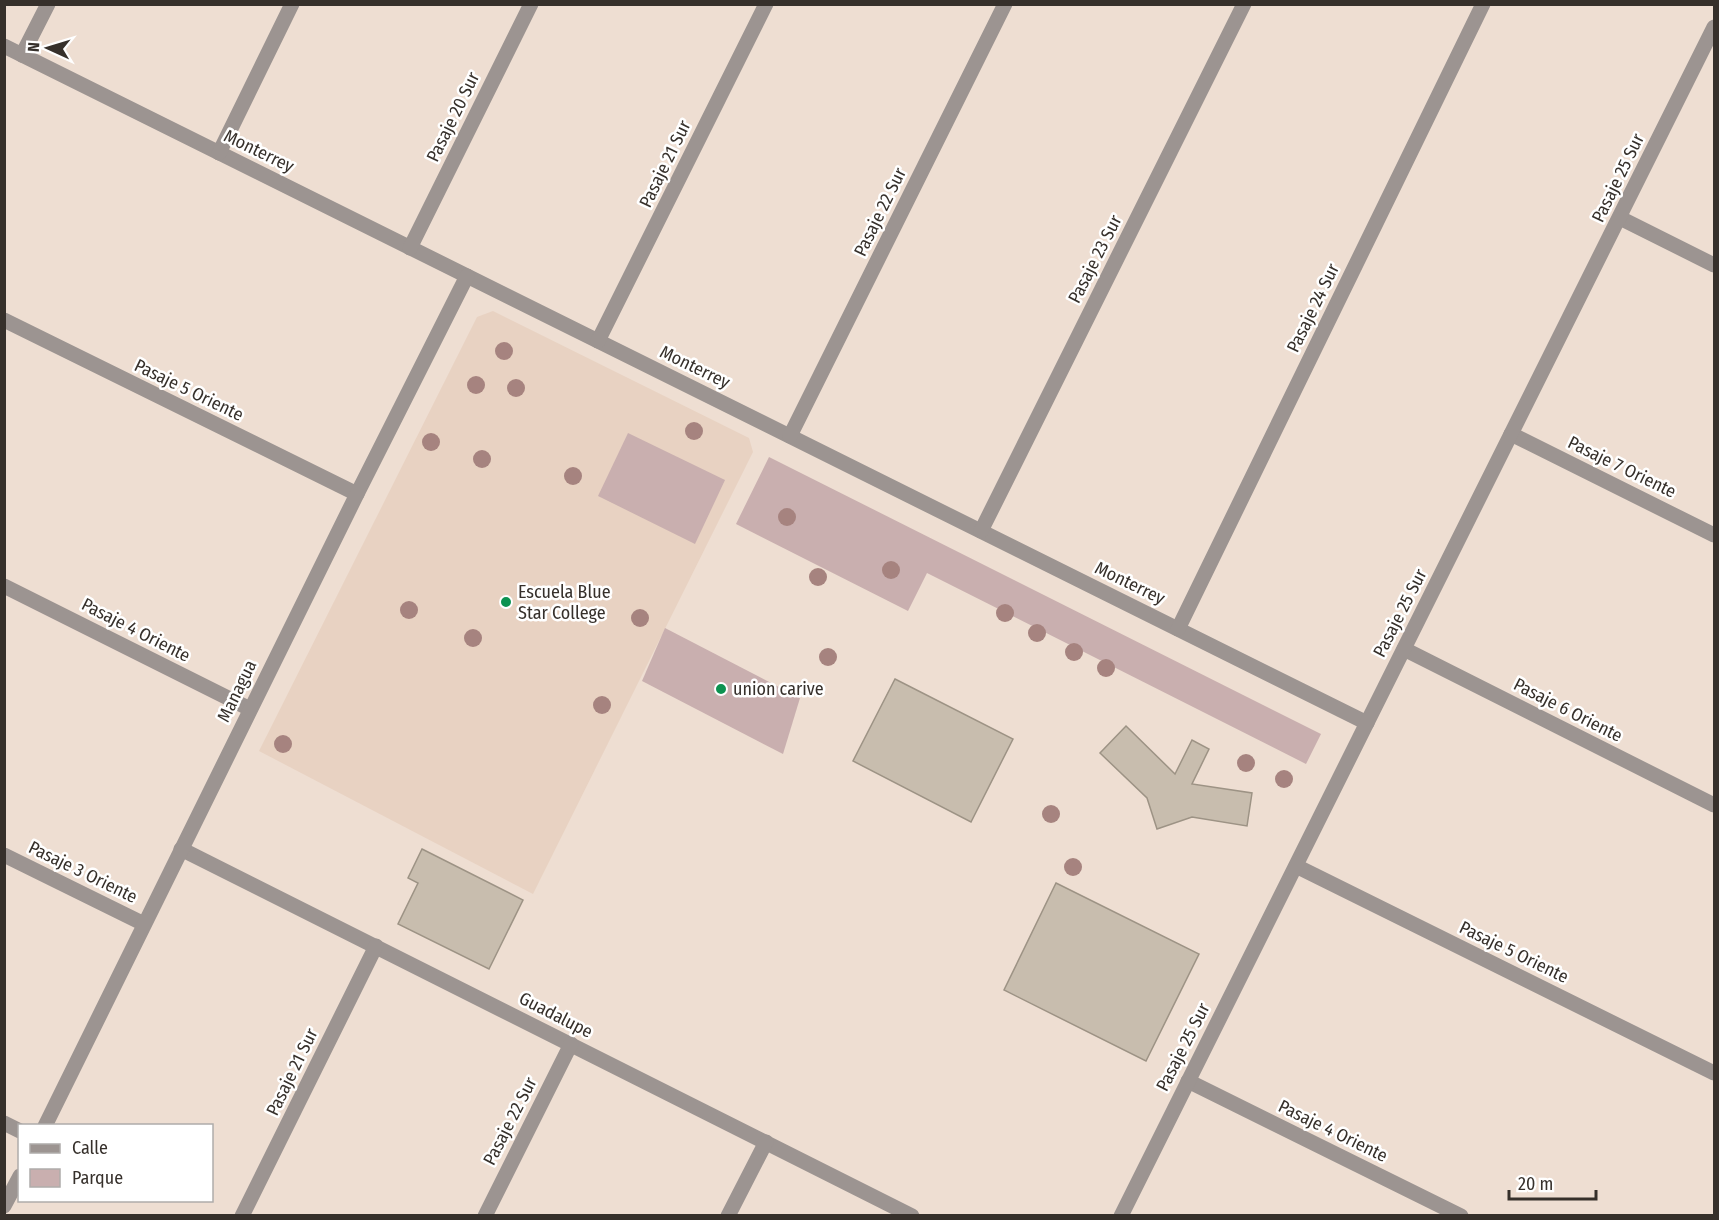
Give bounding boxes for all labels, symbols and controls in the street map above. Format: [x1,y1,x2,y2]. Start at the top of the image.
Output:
north arrow [18,18,78,78]
text: N [24,42,43,52]
street label: Pasaje 20 Sur [422,68,485,166]
street label: Pasaje 21 Sur [634,116,696,211]
street label: Monterrey [220,125,298,177]
street label: Pasaje 25 Sur [1587,129,1649,226]
street label: Pasaje 22 Sur [849,164,911,260]
street label: Pasaje 23 Sur [1063,211,1127,307]
street label: Pasaje 24 Sur [1282,259,1344,356]
street label: Monterrey [656,341,734,393]
street label: Pasaje 5 Oriente [131,354,247,426]
street label: Pasaje 7 Oriente [1564,431,1680,503]
street label: Monterrey [1091,557,1169,609]
street label: Pasaje 25 Sur [1368,565,1432,661]
place label: Escuela Blue Star College [518,581,611,624]
street label: Pasaje 4 Oriente [78,593,194,667]
marker: Escuela Blue Star College [499,595,513,609]
street label: Managua [213,656,261,726]
street label: Pasaje 6 Oriente [1510,673,1626,747]
place label: union carive [733,678,824,700]
marker: union carive [714,682,728,696]
street label: Pasaje 3 Oriente [25,836,141,908]
street label: Pasaje 5 Oriente [1456,916,1572,988]
street label: Guadalupe [516,987,596,1043]
street label: Pasaje 25 Sur [1151,999,1215,1095]
street label: Pasaje 21 Sur [261,1024,323,1119]
street label: Pasaje 22 Sur [478,1073,542,1169]
street label: Pasaje 4 Oriente [1275,1095,1391,1167]
legend [18,1124,213,1202]
text: Calle [72,1137,108,1159]
scale bar [1509,1163,1596,1201]
text: Parque [72,1167,123,1189]
text: 20 m [1518,1173,1553,1195]

